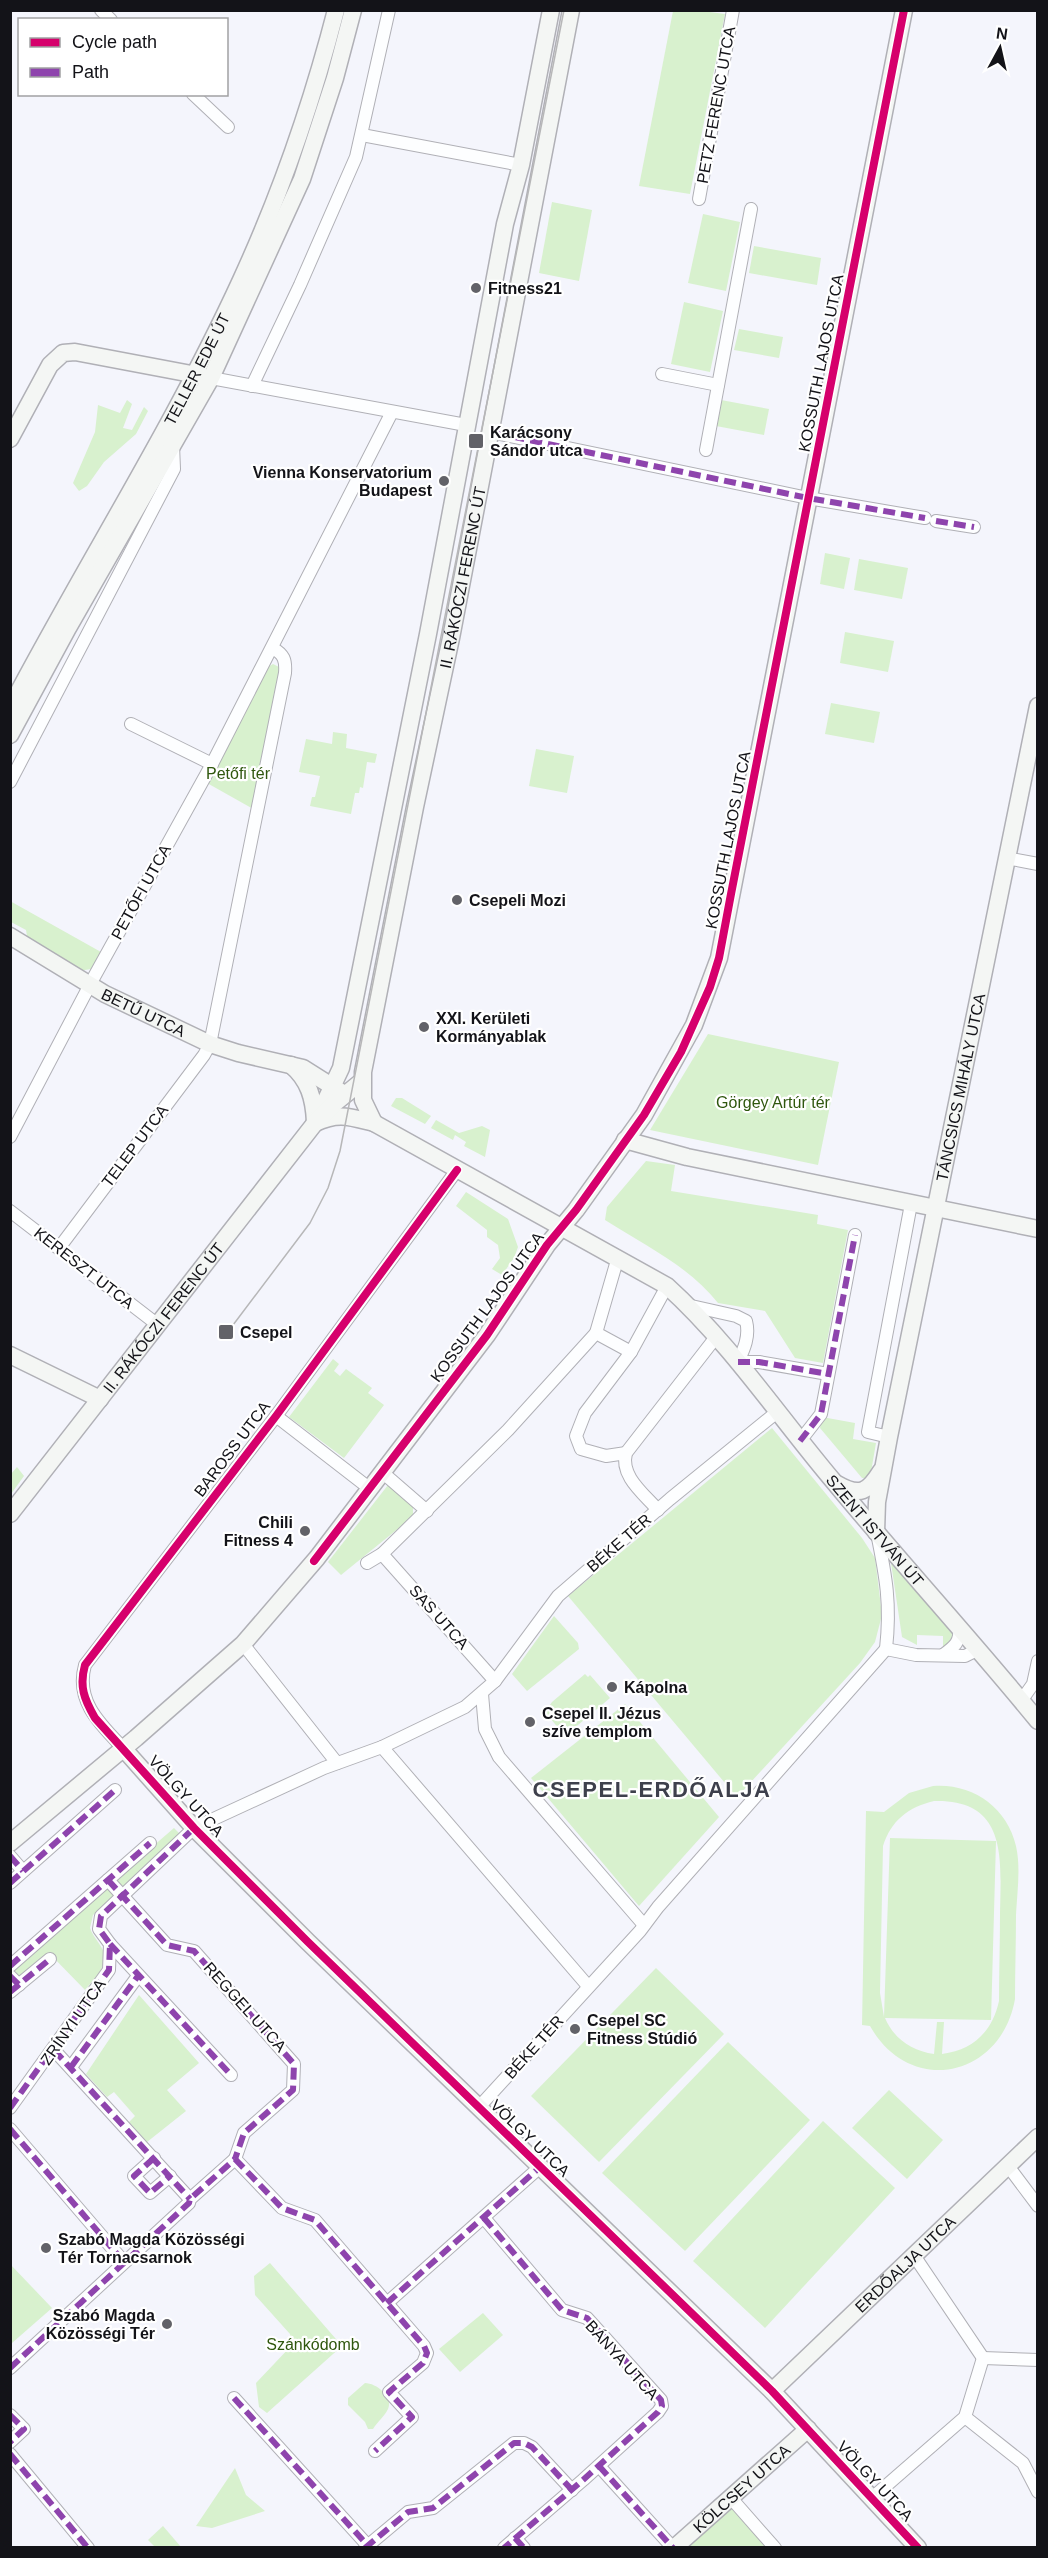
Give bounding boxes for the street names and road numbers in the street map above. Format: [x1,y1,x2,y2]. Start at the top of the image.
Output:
street label: PETZ FERENC UTCA [694,25,738,185]
street label: KOSSUTH LAJOS UTCA [795,272,847,453]
street label: TELLER EDE ÚT [161,310,233,428]
street label: II. RÁKÓCZI FERENC ÚT [436,485,488,670]
street label: KOSSUTH LAJOS UTCA [702,749,754,930]
street label: PETŐFI UTCA [107,841,174,942]
street label: BETŰ UTCA [99,985,188,1040]
street label: TÁNCSICS MIHÁLY UTCA [933,991,988,1183]
street label: TELEP UTCA [99,1101,172,1190]
street label: KERESZT UTCA [31,1224,137,1312]
street label: KOSSUTH LAJOS UTCA [427,1229,547,1385]
street label: II. RÁKÓCZI FERENC ÚT [100,1239,227,1396]
street label: BAROSS UTCA [191,1398,273,1500]
street label: SZENT ISTVÁN ÚT [823,1471,927,1589]
street label: BÉKE TÉR [583,1510,654,1575]
street label: SAS UTCA [406,1582,472,1653]
street label: VÖLGY UTCA [145,1752,227,1840]
street label: REGGEL UTCA [201,1959,290,2055]
street label: ZRÍNYI UTCA [36,1975,109,2068]
street label: BÉKE TÉR [501,2011,567,2082]
street label: VÖLGY UTCA [487,2096,573,2180]
street label: ERDŐALJA UTCA [852,2212,959,2316]
street label: BÁNYA UTCA [582,2316,663,2403]
street label: VÖLGY UTCA [834,2438,917,2525]
street label: KÖLCSEY UTCA [690,2441,793,2536]

